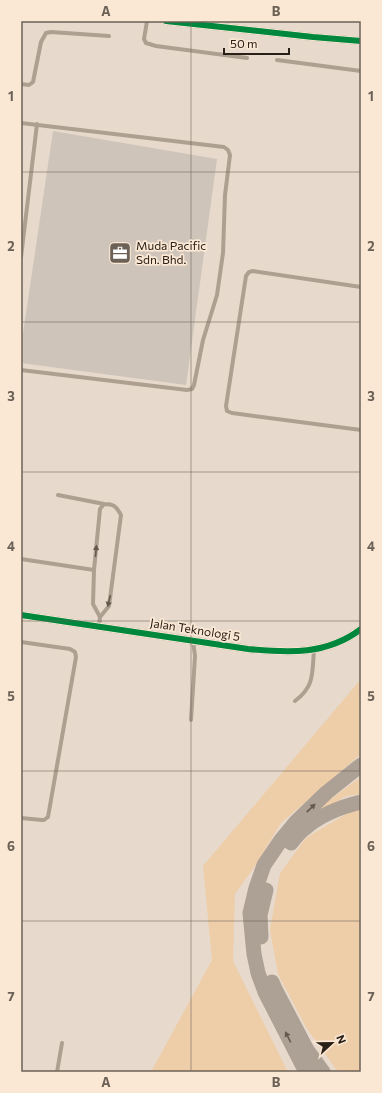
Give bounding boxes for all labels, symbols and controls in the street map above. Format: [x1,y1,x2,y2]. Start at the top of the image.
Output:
text: A [101,3,111,19]
text: B [272,3,281,19]
scale bar [224,30,289,56]
text: 50 m [230,36,258,50]
text: 1 [8,88,14,104]
text: 1 [368,88,374,104]
text: 2 [7,238,15,254]
place label: Muda Pacific Sdn. Bhd. [136,238,206,266]
text: 2 [367,238,375,254]
office icon: Muda Pacific Sdn. Bhd. [107,240,133,266]
text: 3 [7,388,15,404]
text: 3 [367,388,375,404]
text: 4 [7,538,15,554]
text: 4 [367,538,375,554]
one-way arrow [93,545,99,558]
one-way arrow [105,595,111,607]
street label: Jalan Teknologi 5 [149,615,241,644]
text: 5 [7,688,15,704]
text: 5 [367,688,375,704]
one-way arrow [306,803,316,813]
text: 6 [7,838,15,854]
text: 6 [367,838,375,854]
text: 7 [7,988,15,1004]
text: 7 [367,988,375,1004]
north arrow [312,1023,352,1063]
one-way arrow [285,1031,291,1043]
text: N [334,1033,349,1045]
text: A [101,1074,111,1090]
text: B [272,1074,281,1090]

